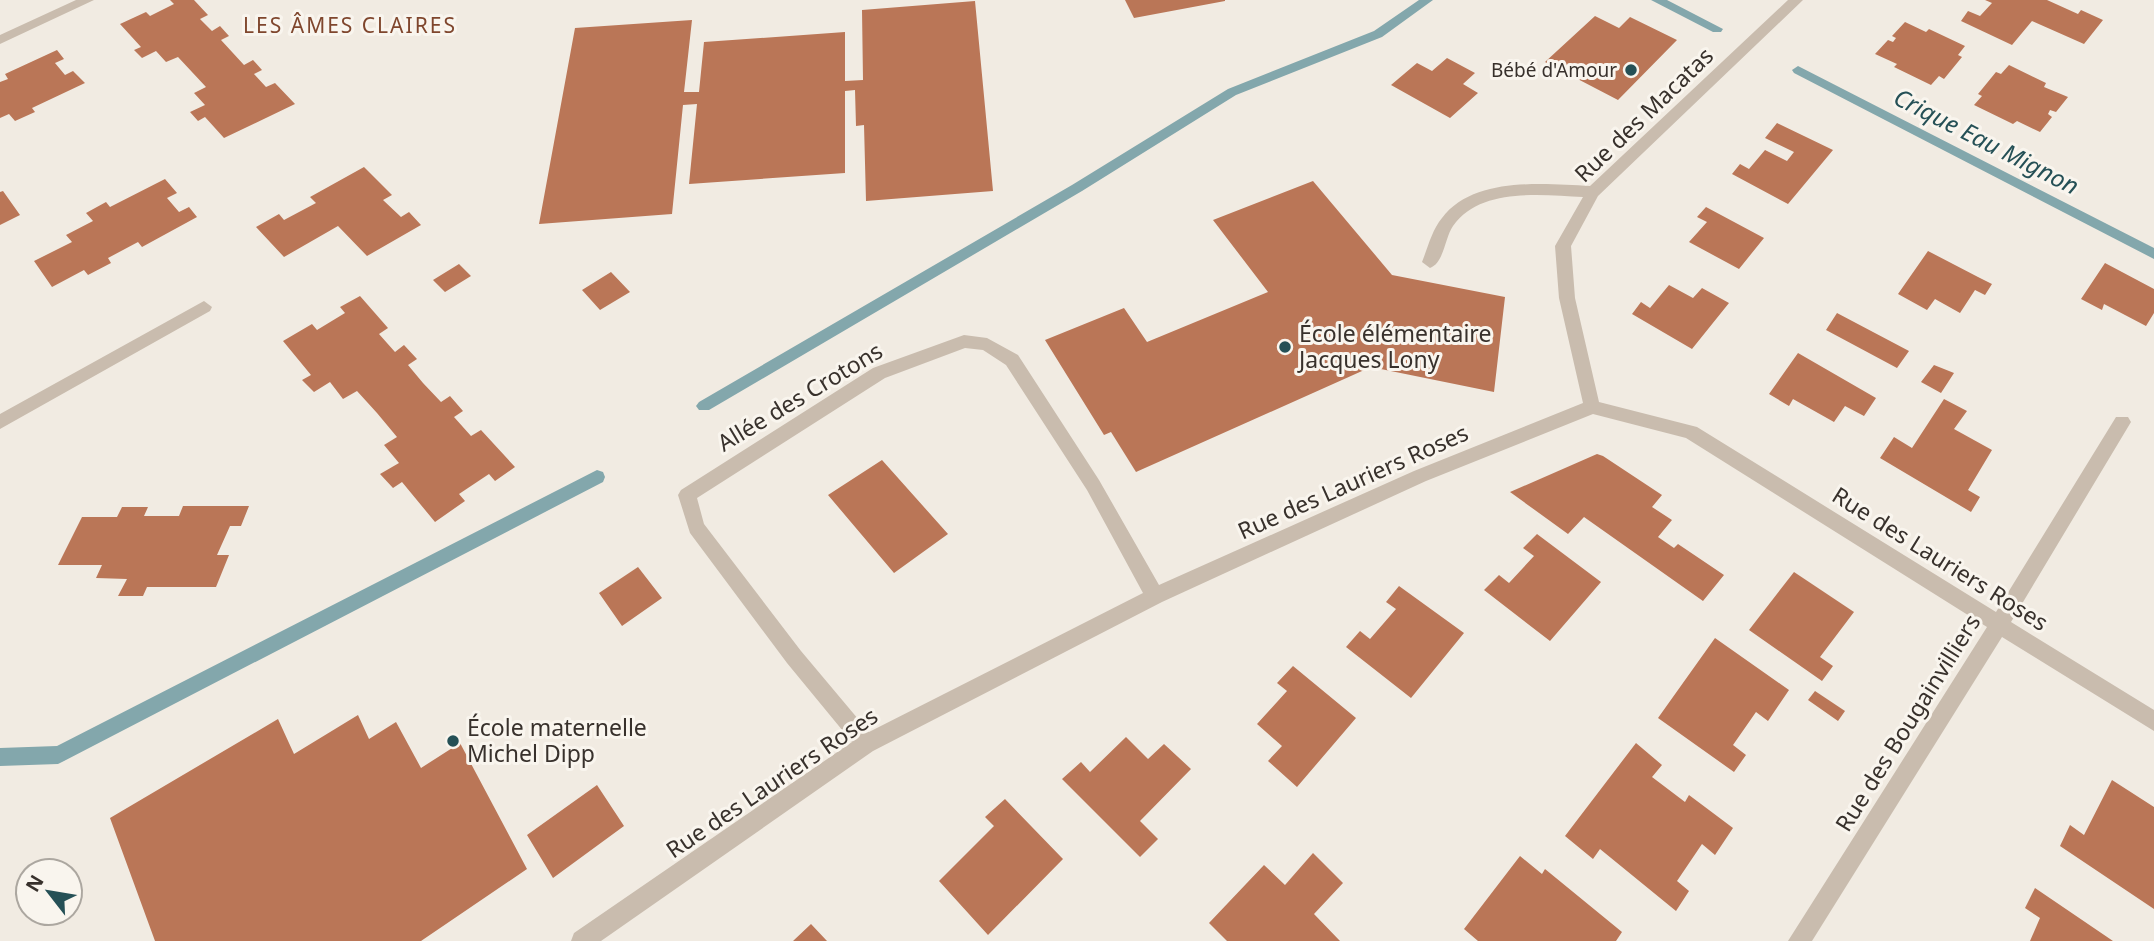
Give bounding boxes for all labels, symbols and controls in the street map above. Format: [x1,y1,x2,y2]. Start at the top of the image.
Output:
district label: LES ÂMES CLAIRES [243,11,457,39]
street label: Rue des Macatas [1567,40,1720,189]
place label: Bébé d'Amour [1491,57,1617,83]
marker: Bébé d'Amour [1623,62,1639,78]
water label: Crique Eau Mignon [1889,80,2085,202]
place label: École élémentaire Jacques Lony [1297,317,1491,375]
street label: Allée des Crotons [711,334,888,458]
marker: École élémentaire Jacques Lony [1277,339,1293,355]
street label: Rue des Lauriers Roses [1232,416,1473,546]
street label: Rue des Lauriers Roses [1827,479,2055,638]
street label: Rue des Bougainvilliers [1827,608,1987,837]
street label: Rue des Lauriers Roses [659,699,884,865]
place label: École maternelle Michel Dipp [467,711,647,769]
marker: École maternelle Michel Dipp [445,733,461,749]
north arrow [14,857,84,927]
text: N [19,870,50,897]

